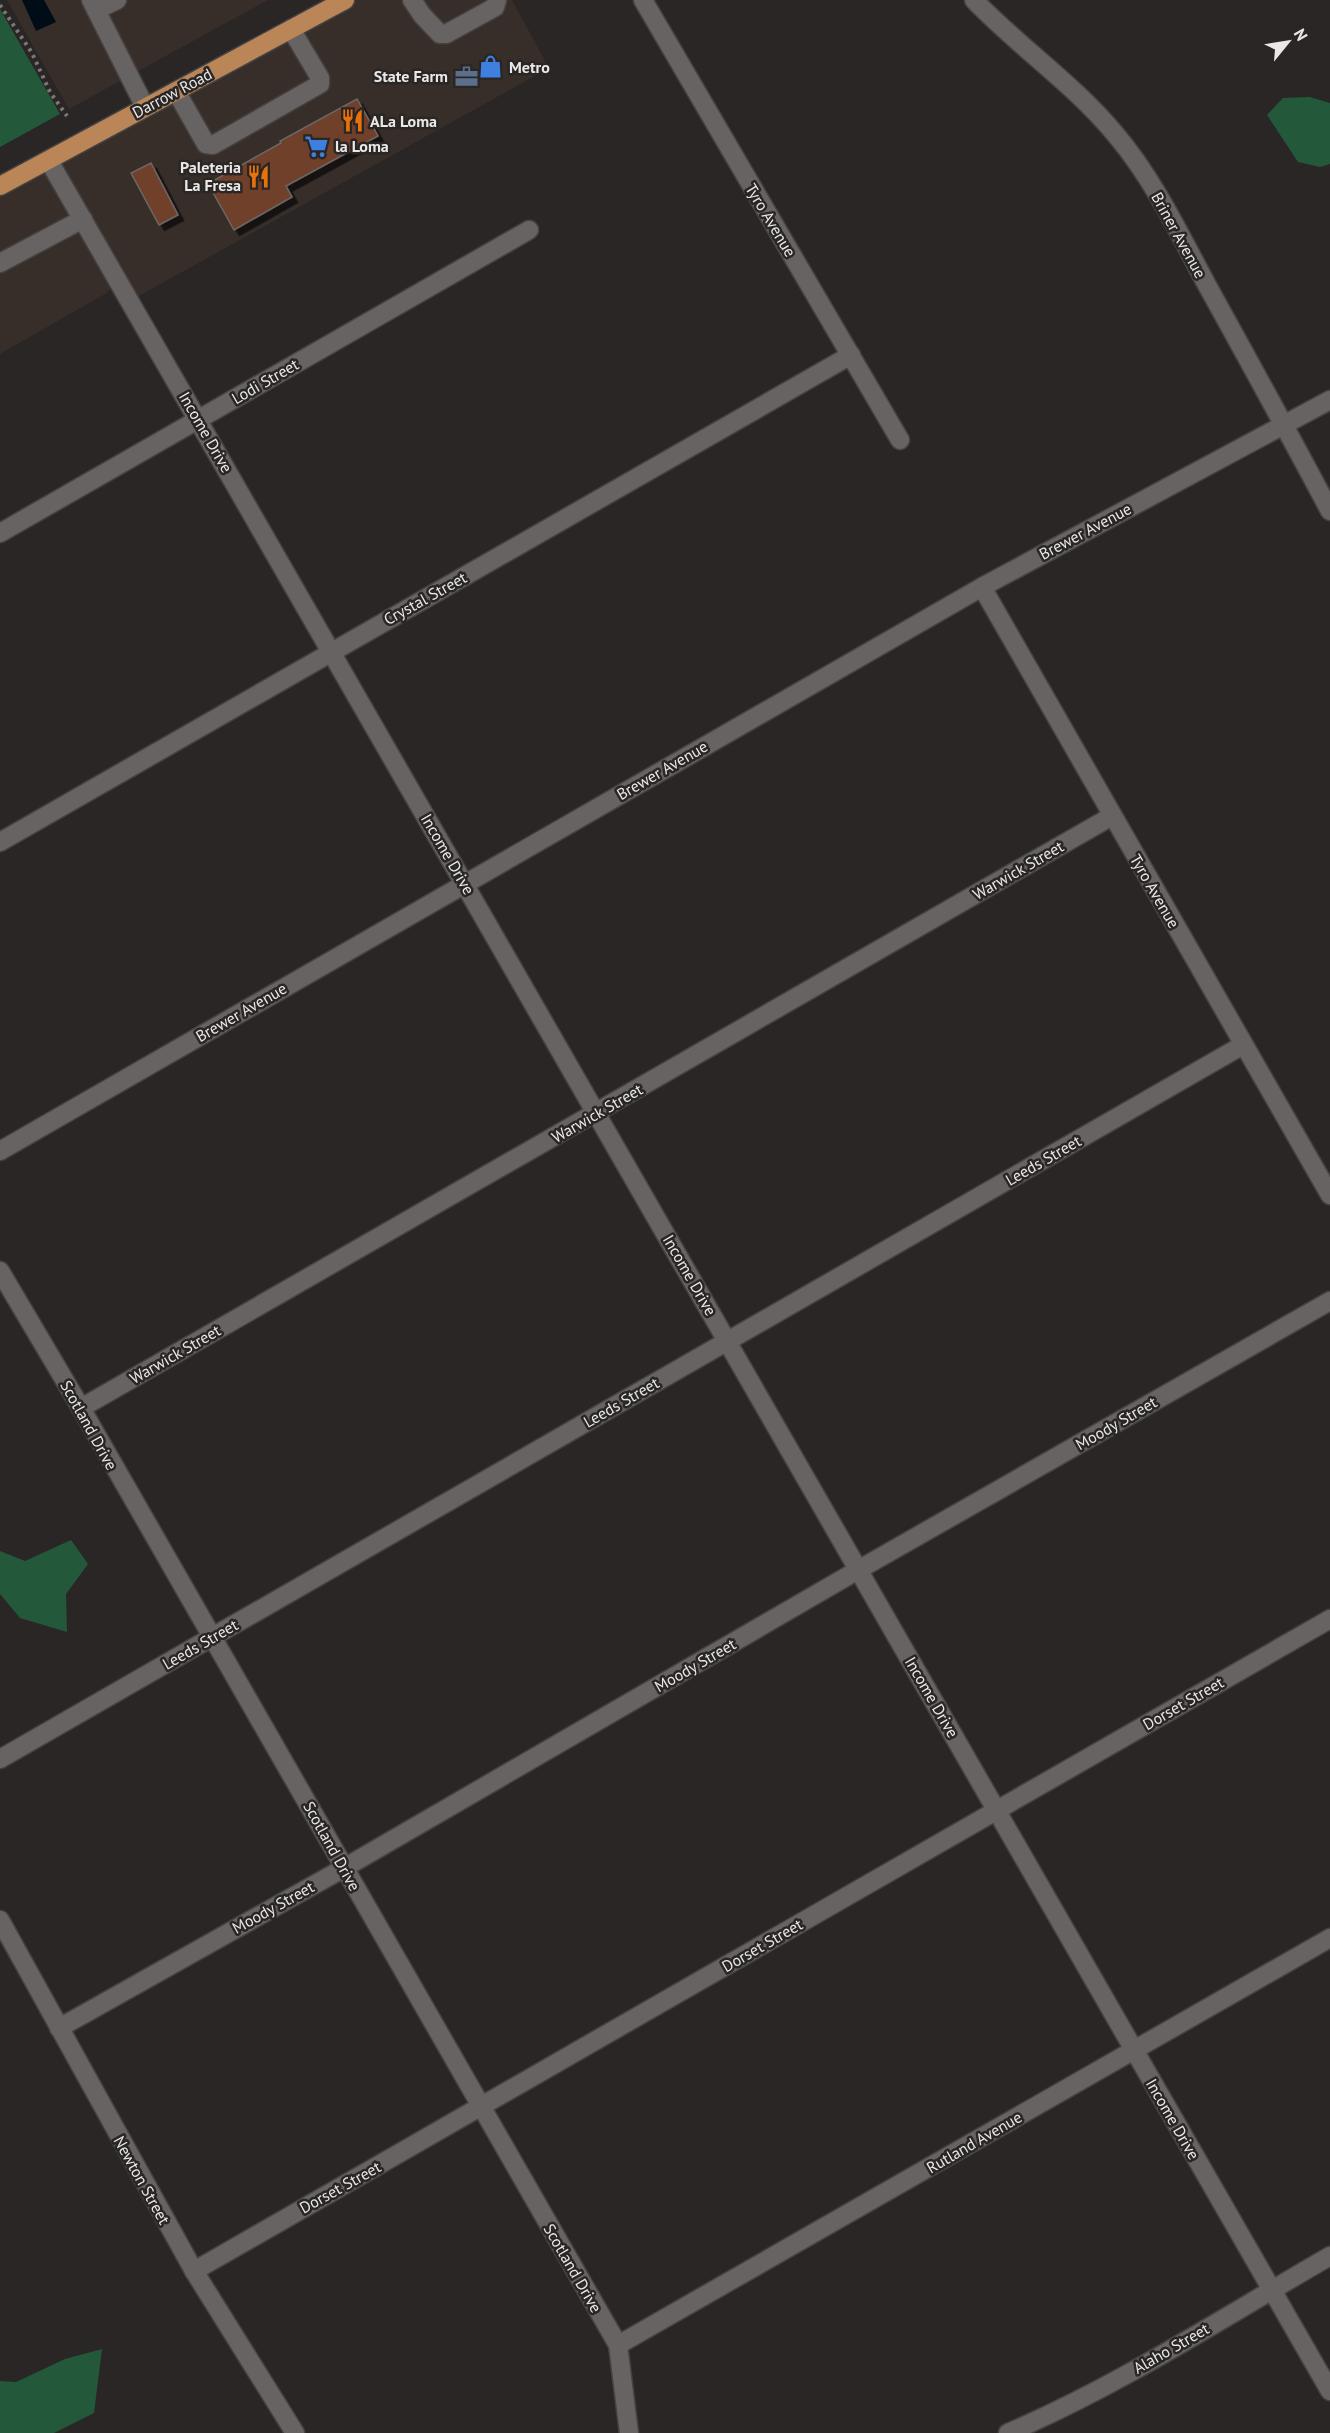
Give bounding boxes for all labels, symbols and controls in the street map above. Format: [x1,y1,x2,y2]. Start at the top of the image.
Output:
north arrow [1258,12,1318,72]
text: N [1290,25,1312,44]
shop icon: Metro [478,54,504,80]
place label: Metro [509,57,550,77]
office icon: State Farm [453,63,479,89]
street label: Darrow Road [129,64,215,122]
place label: State Farm [374,66,448,86]
restaurant icon: ALa Loma [339,108,365,134]
place label: ALa Loma [370,111,437,131]
supermarket icon: la Loma [304,133,330,159]
place label: la Loma [335,136,389,156]
place label: Paleteria La Fresa [180,157,241,195]
restaurant icon: Paleteria La Fresa [246,163,272,189]
street label: Tyro Avenue [741,180,801,260]
street label: Briner Avenue [1147,189,1211,281]
street label: Lodi Street [228,354,303,408]
street label: Income Drive [175,388,237,476]
street label: Brewer Avenue [1035,498,1135,564]
street label: Crystal Street [380,567,470,629]
street label: Brewer Avenue [613,736,711,804]
street label: Income Drive [417,810,479,898]
street label: Warwick Street [969,836,1067,904]
street label: Tyro Avenue [1126,850,1184,932]
street label: Brewer Avenue [192,978,290,1046]
street label: Warwick Street [548,1079,646,1147]
street label: Leeds Street [1002,1130,1085,1190]
street label: Income Drive [659,1231,721,1319]
street label: Warwick Street [126,1320,224,1388]
street label: Leeds Street [580,1372,663,1432]
street label: Scotland Drive [56,1377,122,1473]
street label: Moody Street [1072,1391,1161,1454]
street label: Leeds Street [159,1614,242,1674]
street label: Moody Street [651,1633,740,1696]
street label: Income Drive [901,1653,963,1741]
street label: Dorset Street [1139,1672,1227,1734]
street label: Scotland Drive [299,1798,365,1894]
street label: Moody Street [229,1876,318,1938]
street label: Dorset Street [718,1914,806,1976]
street label: Income Drive [1142,2075,1204,2163]
street label: Rutland Avenue [923,2107,1025,2177]
street label: Newton Street [109,2132,175,2228]
street label: Dorset Street [296,2156,385,2218]
street label: Scotland Drive [539,2220,607,2316]
street label: Alaho Street [1129,2318,1213,2378]

